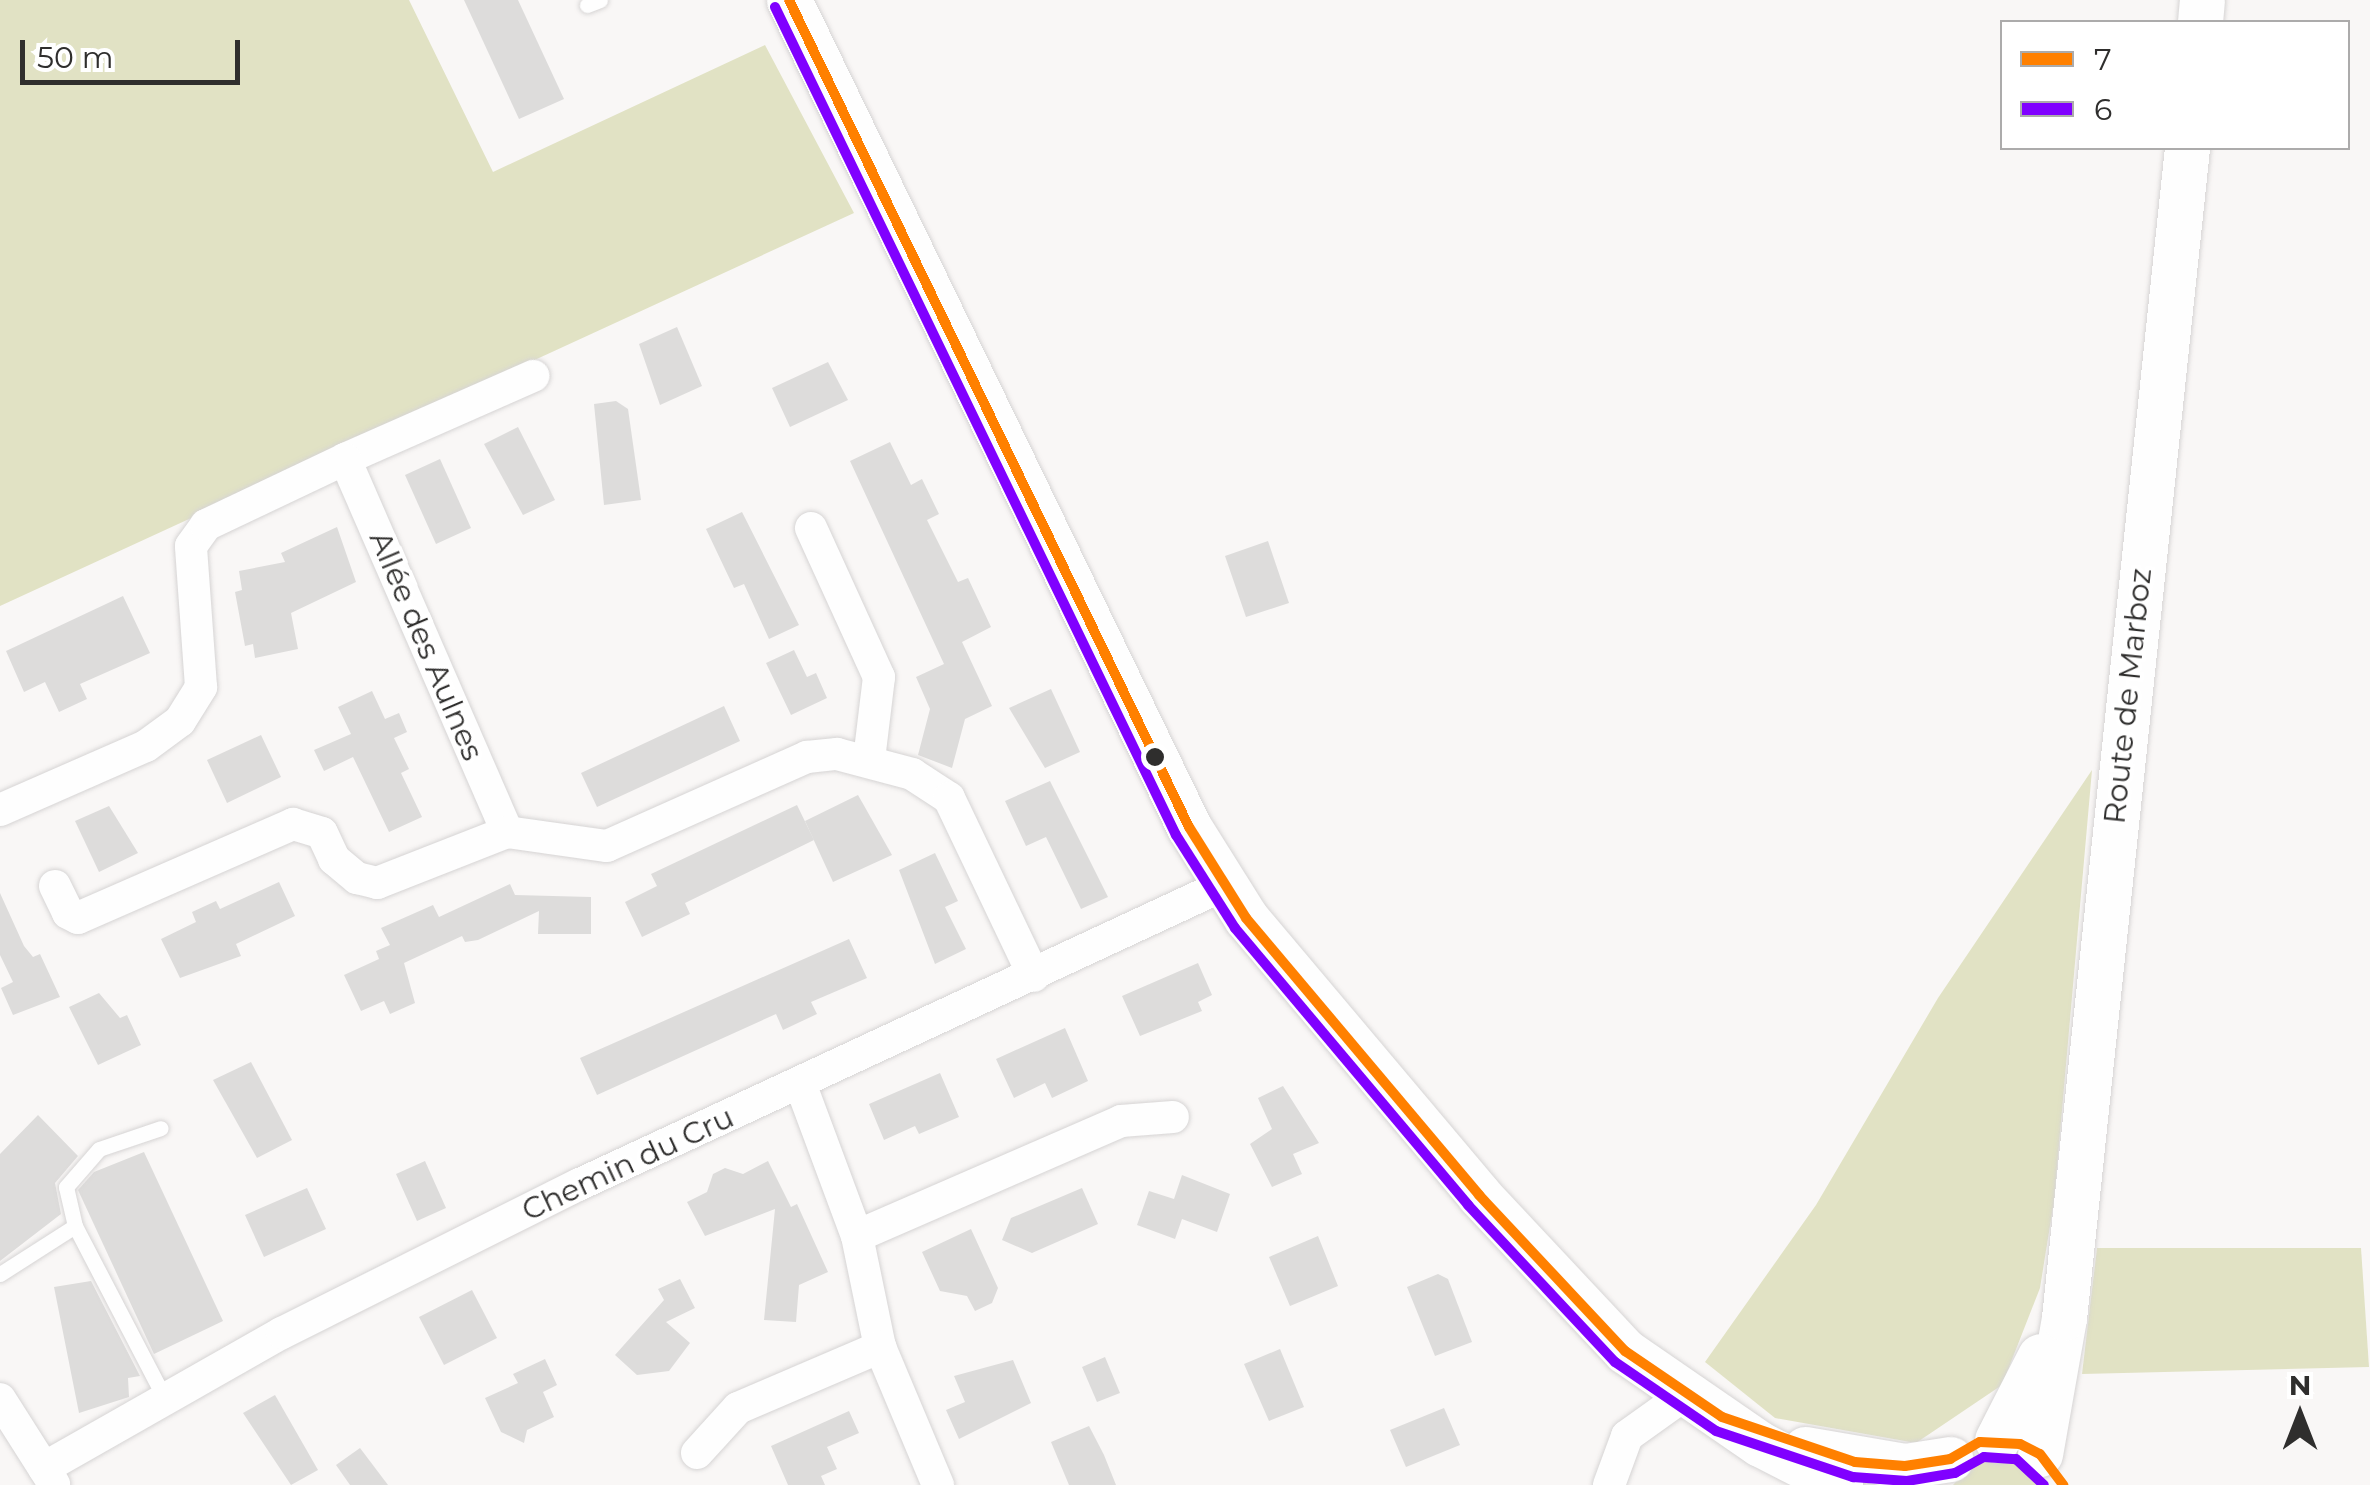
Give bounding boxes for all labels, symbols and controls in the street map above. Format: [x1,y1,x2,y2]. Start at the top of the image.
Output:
scale bar [25,20,245,82]
legend [2000,20,2350,150]
text: 50 m [37,39,114,76]
text: 7 [2094,41,2112,78]
text: 6 [2094,91,2112,128]
street label: Allée des Aulnes [362,526,490,766]
street label: Route de Marboz [2097,566,2159,826]
unlabelled marker [1145,747,1165,767]
street label: Chemin du Cru [516,1099,740,1229]
north arrow [2250,1365,2350,1465]
text: N [2289,1368,2311,1402]

